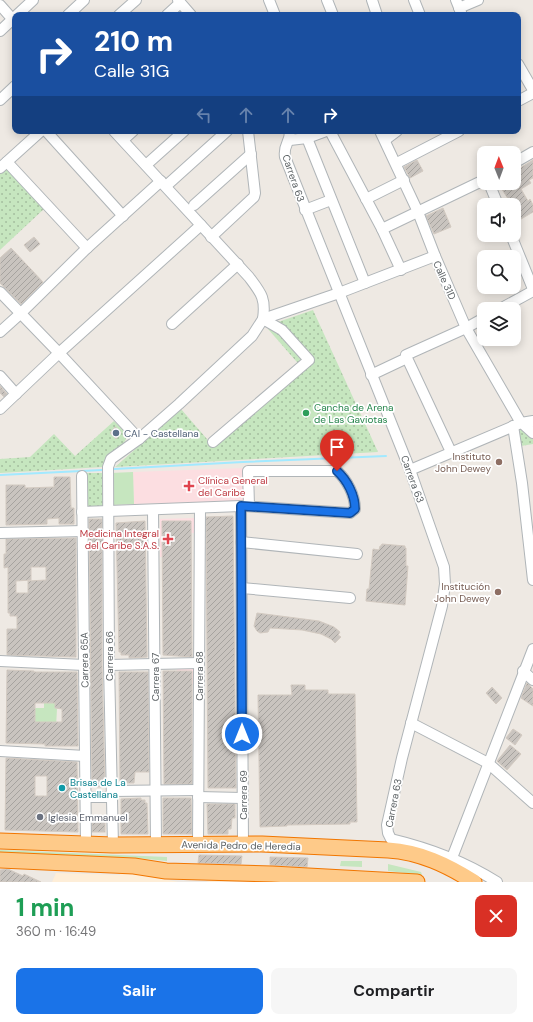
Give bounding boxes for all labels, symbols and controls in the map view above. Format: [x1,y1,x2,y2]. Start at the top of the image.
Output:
text: 210 m [94,23,173,60]
icon: right [28,28,80,80]
text: Calle 31G [94,59,169,83]
icon: left [193,104,215,126]
icon: ahead [235,104,257,126]
icon: ahead [277,104,299,126]
icon: right [319,104,341,126]
north arrow [477,146,521,190]
map controls [477,146,521,346]
street label: Carrera 63 [279,153,308,204]
button: sound [477,198,521,242]
button: search [477,250,521,294]
street label: Calle 31D [430,259,459,302]
button: layers [477,302,521,346]
place label: Cancha de Arena de Las Gaviotas [314,401,394,426]
marker: Cancha de Arena de Las Gaviotas [301,408,311,418]
place label: CAI - Castellana [124,427,199,440]
marker: CAI - Castellana [111,428,121,438]
pin [320,430,354,471]
icon: arrive [326,436,348,458]
place label: Instituto John Dewey [435,450,491,475]
street label: Carrera 63 [398,454,427,505]
marker: Instituto John Dewey [494,457,504,467]
place label: Clínica General del Caribe [198,474,268,499]
marker: Clínica General del Caribe [183,480,195,492]
place label: Medicina Integral del Caribe S.A.S. [80,527,159,552]
marker: Medicina Integral del Caribe S.A.S. [162,533,174,545]
place label: Institución John Dewey [434,580,490,605]
marker: Institución John Dewey [493,587,503,597]
street label: Carrera 66 [103,631,116,681]
street label: Carrera 65A [78,632,91,688]
street label: Carrera 68 [193,651,206,701]
street label: Carrera 67 [149,653,162,701]
position arrow [221,713,263,755]
street label: Carrera 69 [237,770,250,820]
place label: Brisas de La Castellana [70,776,126,801]
street label: Carrera 63 [382,777,405,829]
marker: Brisas de La Castellana [57,783,67,793]
place label: Iglesia Emmanuel [48,811,128,824]
marker: Iglesia Emmanuel [35,812,45,822]
street label: Avenida Pedro de Heredia [181,838,301,853]
text: 1 min [16,892,74,923]
button: close [475,895,517,937]
text: 360 m · 16:49 [16,923,96,940]
button: Salir [16,968,263,1014]
button: Compartir [271,968,517,1014]

